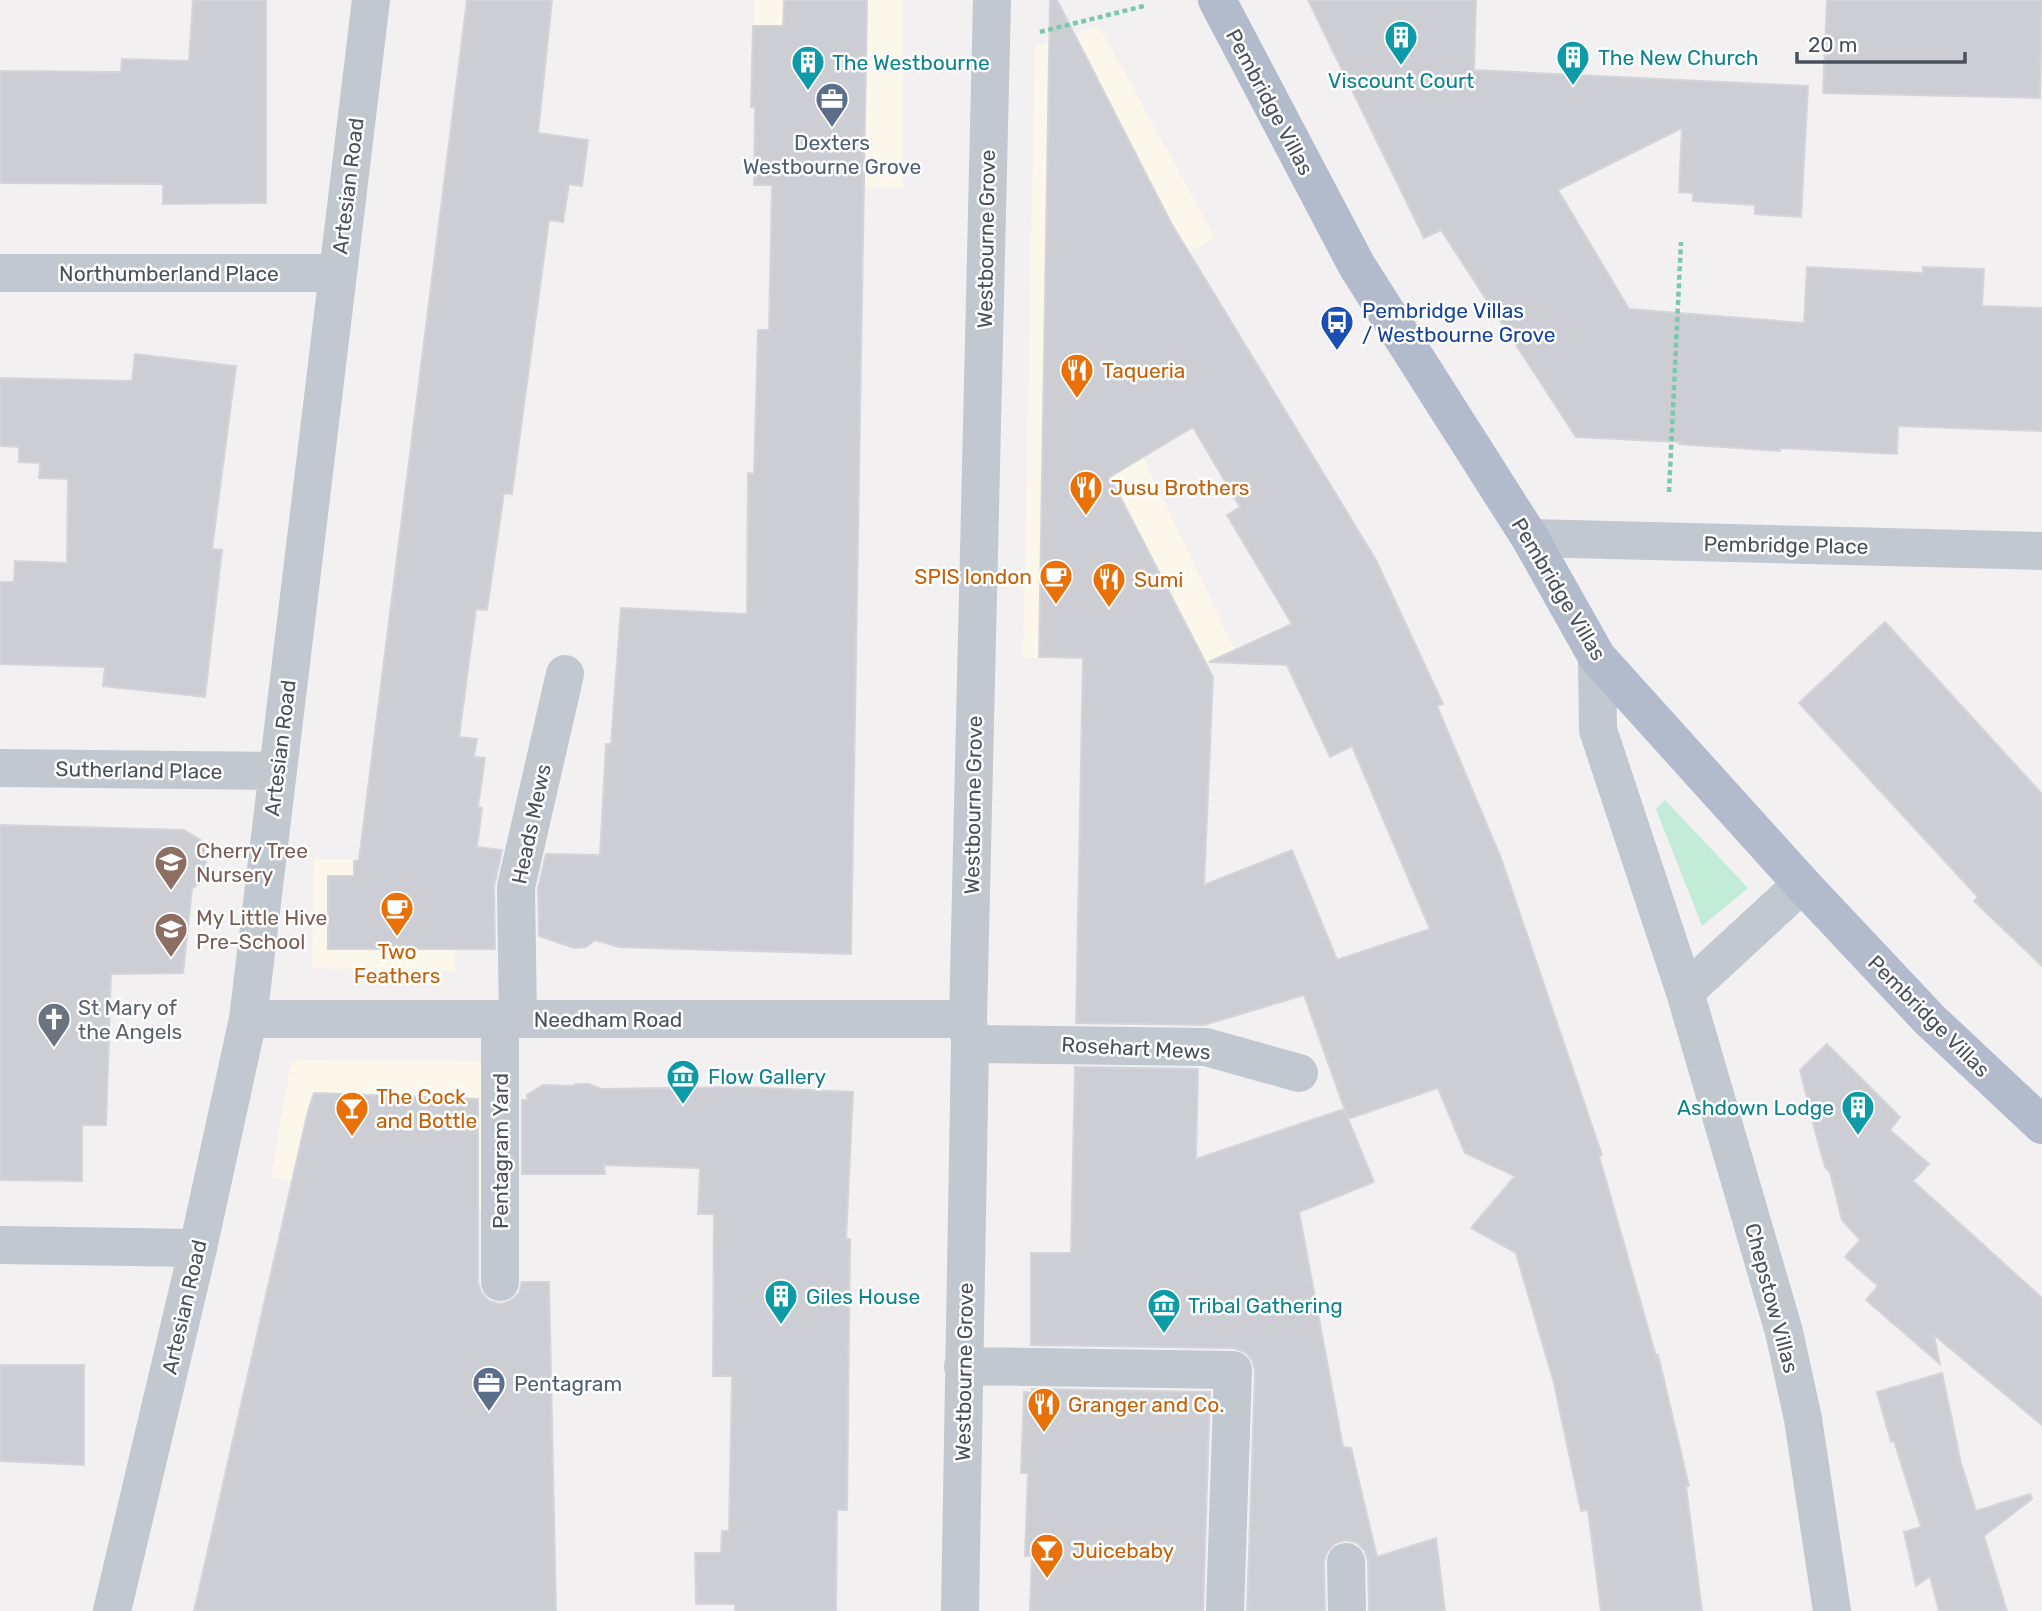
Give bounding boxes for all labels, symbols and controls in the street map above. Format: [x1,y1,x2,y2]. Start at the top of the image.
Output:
building icon: Viscount Court [1382,18,1420,67]
scale bar [1797,21,1965,65]
street label: Pembridge Villas [1221,25,1319,179]
text: 20 m [1808,32,1857,57]
building icon: The New Church [1554,38,1592,87]
building icon: The Westbourne [789,43,827,92]
place label: The New Church [1598,45,1759,70]
place label: The Westbourne [832,50,990,75]
place label: Viscount Court [1328,68,1474,93]
office icon: Dexters Westbourne Grove [813,80,851,129]
street label: Artesian Road [327,116,369,256]
place label: Dexters Westbourne Grove [743,130,921,179]
street label: Westbourne Grove [972,149,1000,329]
street label: Northumberland Place [59,261,279,286]
place label: Pembridge Villas / Westbourne Grove [1362,298,1556,347]
bus stop icon: Pembridge Villas / Westbourne Grove [1318,303,1356,352]
restaurant icon: Taqueria [1058,351,1096,400]
place label: Taqueria [1102,358,1185,383]
restaurant icon: Jusu Brothers [1067,468,1105,517]
place label: Jusu Brothers [1110,475,1250,500]
street label: Pembridge Villas [1507,513,1611,665]
street label: Pembridge Place [1703,531,1869,559]
cafe icon: SPIS london [1037,557,1075,606]
restaurant icon: Sumi [1090,560,1128,609]
place label: SPIS london [914,564,1032,589]
place label: Sumi [1134,567,1183,592]
street label: Artesian Road [259,678,301,818]
street label: Westbourne Grove [959,715,987,895]
street label: Sutherland Place [55,756,223,784]
street label: Heads Mews [506,762,556,886]
place label: Cherry Tree Nursery [196,838,308,887]
school or university icon: Cherry Tree Nursery [152,843,190,892]
cafe icon: Two Feathers [378,889,416,938]
place label: My Little Hive Pre-School [196,905,327,954]
school or university icon: My Little Hive Pre-School [152,910,190,959]
place label: Two Feathers [354,939,440,988]
street label: Pembridge Villas [1863,950,1995,1082]
place label: St Mary of the Angels [78,995,182,1044]
church icon: St Mary of the Angels [35,1000,73,1049]
street label: Needham Road [534,1007,682,1032]
street label: Rosehart Mews [1061,1032,1211,1064]
museum icon: Flow Gallery [664,1057,702,1106]
place label: Flow Gallery [708,1064,826,1089]
street label: Pentagram Yard [488,1073,513,1229]
place label: The Cock and Bottle [376,1084,477,1133]
building icon: Ashdown Lodge [1839,1088,1877,1137]
bar icon: The Cock and Bottle [333,1089,371,1138]
place label: Ashdown Lodge [1677,1095,1834,1120]
street label: Chepstow Villas [1740,1220,1804,1376]
street label: Artesian Road [156,1237,212,1377]
building icon: Giles House [762,1277,800,1326]
street label: Westbourne Grove [950,1282,978,1462]
place label: Giles House [806,1284,920,1309]
museum icon: Tribal Gathering [1145,1286,1183,1335]
place label: Tribal Gathering [1188,1293,1343,1318]
office icon: Pentagram [470,1364,508,1413]
place label: Pentagram [514,1371,622,1396]
restaurant icon: Granger and Co. [1025,1385,1063,1434]
place label: Granger and Co. [1068,1392,1224,1417]
bar icon: Juicebaby [1028,1531,1066,1580]
place label: Juicebaby [1072,1538,1174,1563]

